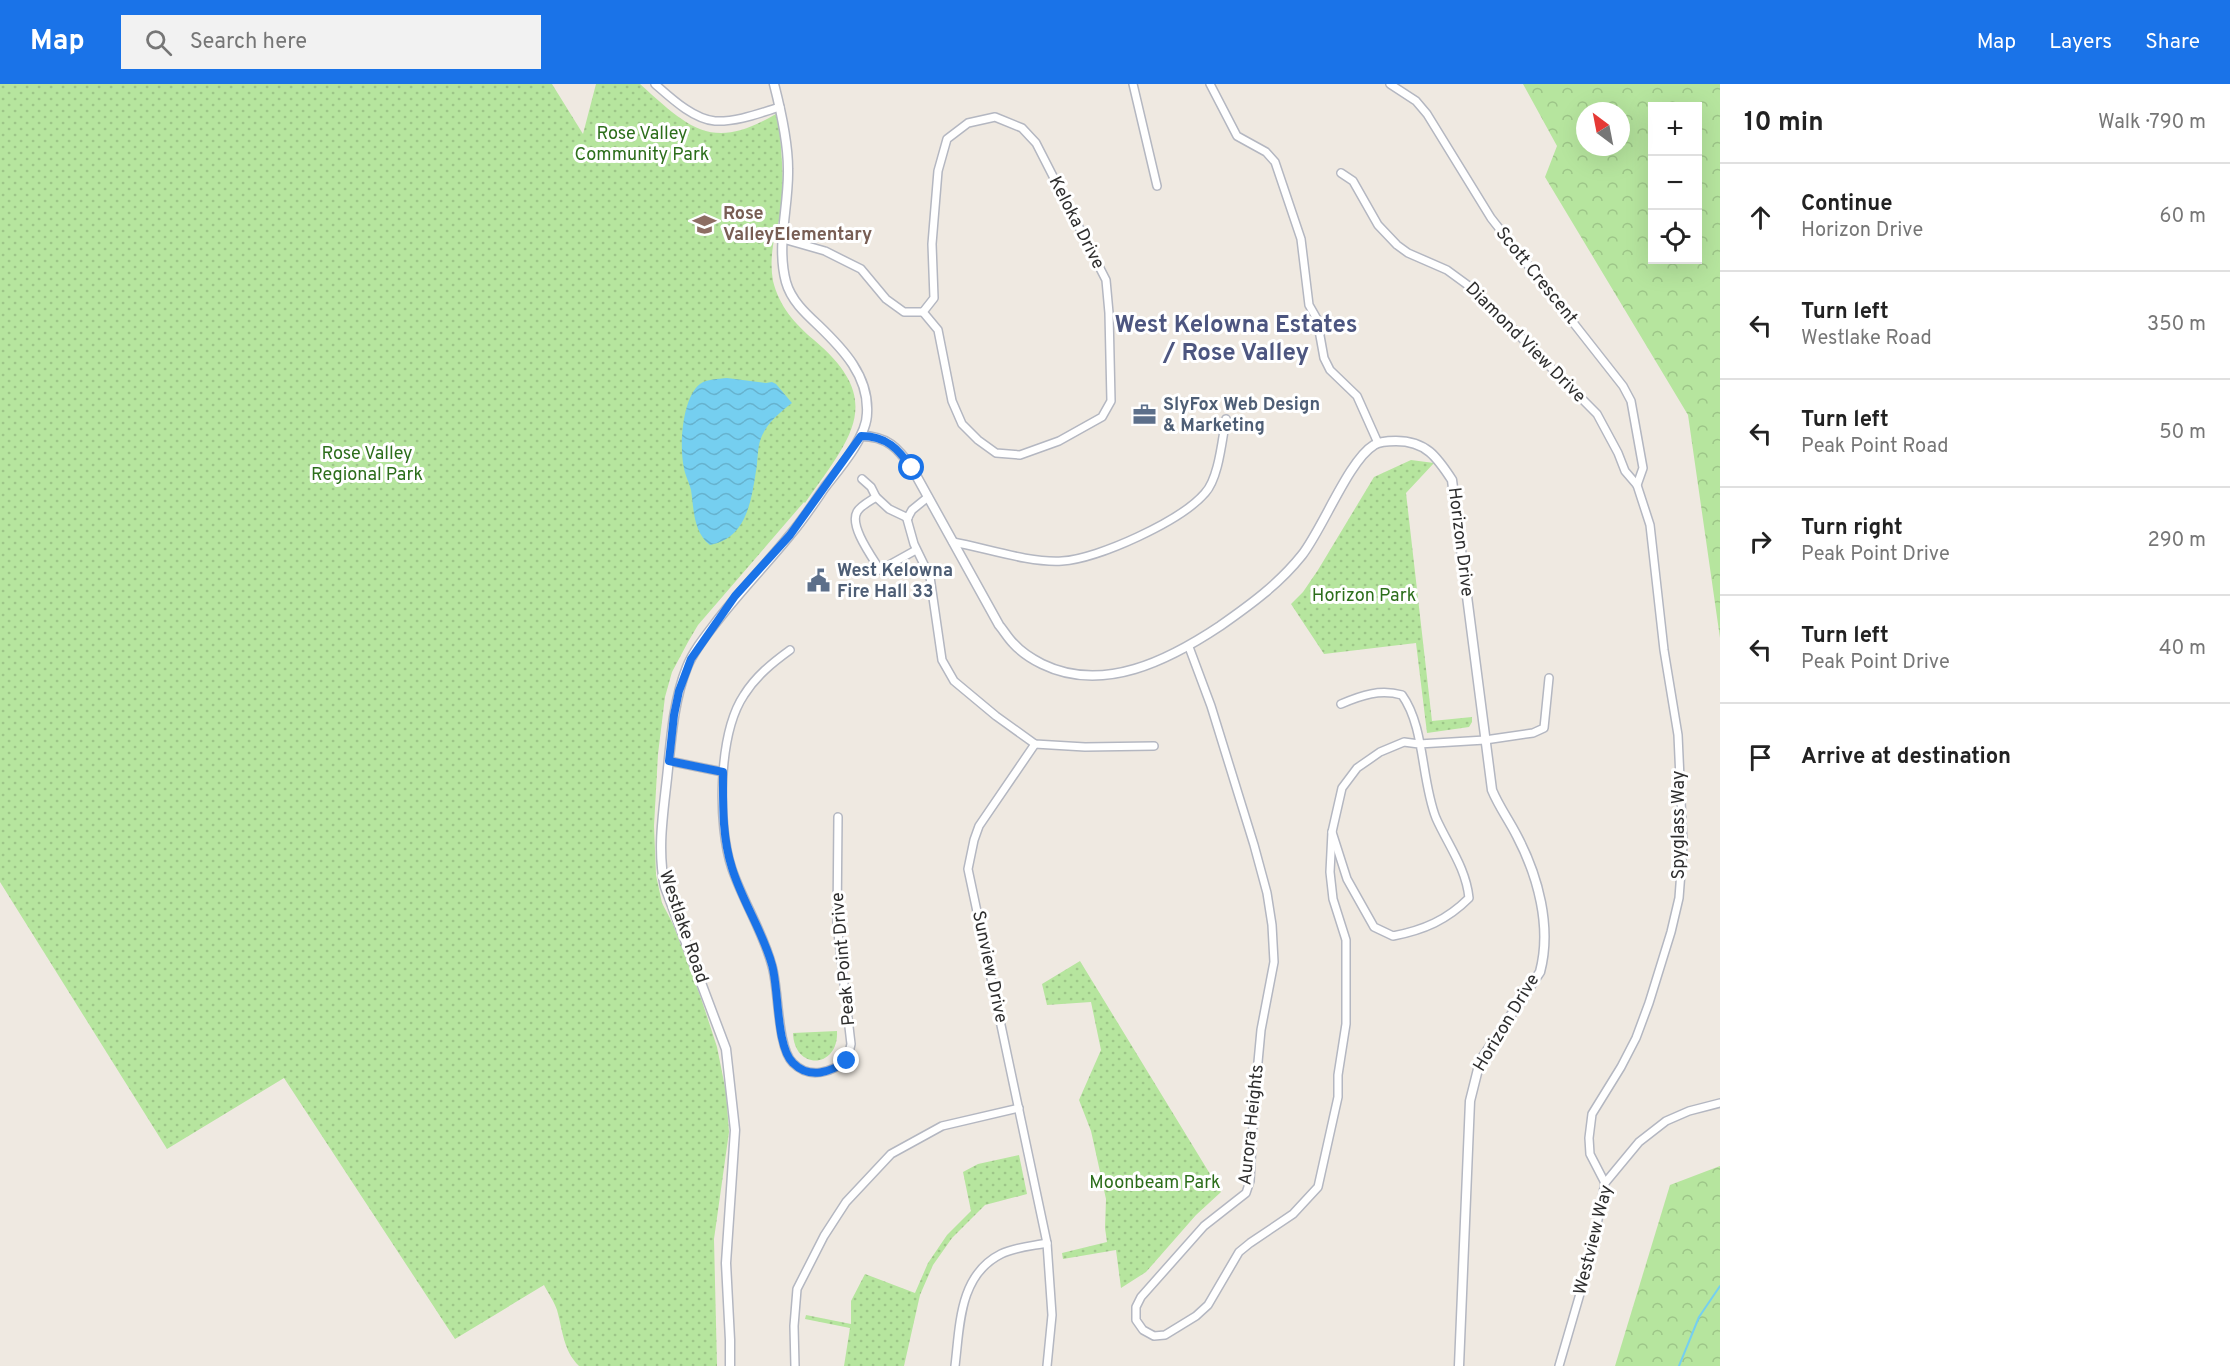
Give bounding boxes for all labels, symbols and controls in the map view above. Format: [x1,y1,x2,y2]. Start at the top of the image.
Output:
search box [121,15,541,69]
text: Map [30,24,85,60]
icon: search [142,26,175,59]
text: Search here [190,29,307,56]
text: Map [1977,29,2016,56]
text: Layers [2049,29,2112,56]
text: Share [2145,29,2200,56]
north arrow [1576,102,1630,156]
map controls [1648,102,1702,264]
button: + [1648,102,1702,156]
text: 10 min [1744,107,1824,140]
text: Walk · 790 m [2098,110,2206,136]
park label: Rose Valley Community Park [575,123,709,167]
button: − [1648,156,1702,210]
street label: Keloka Drive [1043,173,1109,273]
text: Continue [1801,191,1892,218]
icon: ahead [1744,201,1777,234]
place label: Rose ValleyElementary [723,203,872,247]
text: 60 m [2160,204,2206,230]
button: locate [1648,210,1702,264]
school or university icon: Rose ValleyElementary [692,211,718,237]
text: Horizon Drive [1801,218,1923,244]
street label: Scott Crescent [1490,223,1582,329]
street label: Diamond View Drive [1460,278,1590,408]
text: Turn left [1801,299,1889,326]
icon: left [1744,309,1777,342]
district label: West Kelowna Estates / Rose Valley [1114,311,1358,369]
text: 350 m [2147,312,2206,338]
text: Westlake Road [1801,326,1932,352]
place label: SlyFox Web Design & Marketing [1163,394,1320,438]
office icon: SlyFox Web Design & Marketing [1132,402,1158,428]
text: Turn left [1801,407,1889,434]
icon: left [1744,417,1777,450]
text: 50 m [2159,420,2206,446]
text: Peak Point Road [1801,434,1949,460]
park label: Rose Valley Regional Park [311,443,423,487]
route start [898,454,924,480]
street label: Horizon Drive [1442,486,1478,598]
text: Turn right [1801,515,1903,542]
icon: right [1744,525,1777,558]
text: 290 m [2148,528,2206,554]
text: Peak Point Drive [1801,542,1950,568]
place label: West Kelowna Fire Hall 33 [837,560,953,604]
public building icon: West Kelowna Fire Hall 33 [806,568,832,594]
park label: Horizon Park [1312,585,1416,608]
text: Turn left [1801,623,1889,650]
icon: left [1744,633,1777,666]
text: 40 m [2159,636,2206,662]
text: Peak Point Drive [1801,650,1950,676]
icon: arrive [1744,741,1777,774]
text: Arrive at destination [1801,744,2011,771]
street label: Spyglass Way [1668,771,1691,880]
street label: Westlake Road [653,868,713,986]
street label: Peak Point Drive [827,891,861,1027]
street label: Sunview Drive [966,909,1012,1025]
street label: Horizon Drive [1469,970,1545,1076]
route end [833,1047,859,1073]
street label: Aurora Heights [1234,1064,1270,1186]
park label: Moonbeam Park [1089,1172,1221,1195]
street label: Westview Way [1569,1183,1619,1297]

